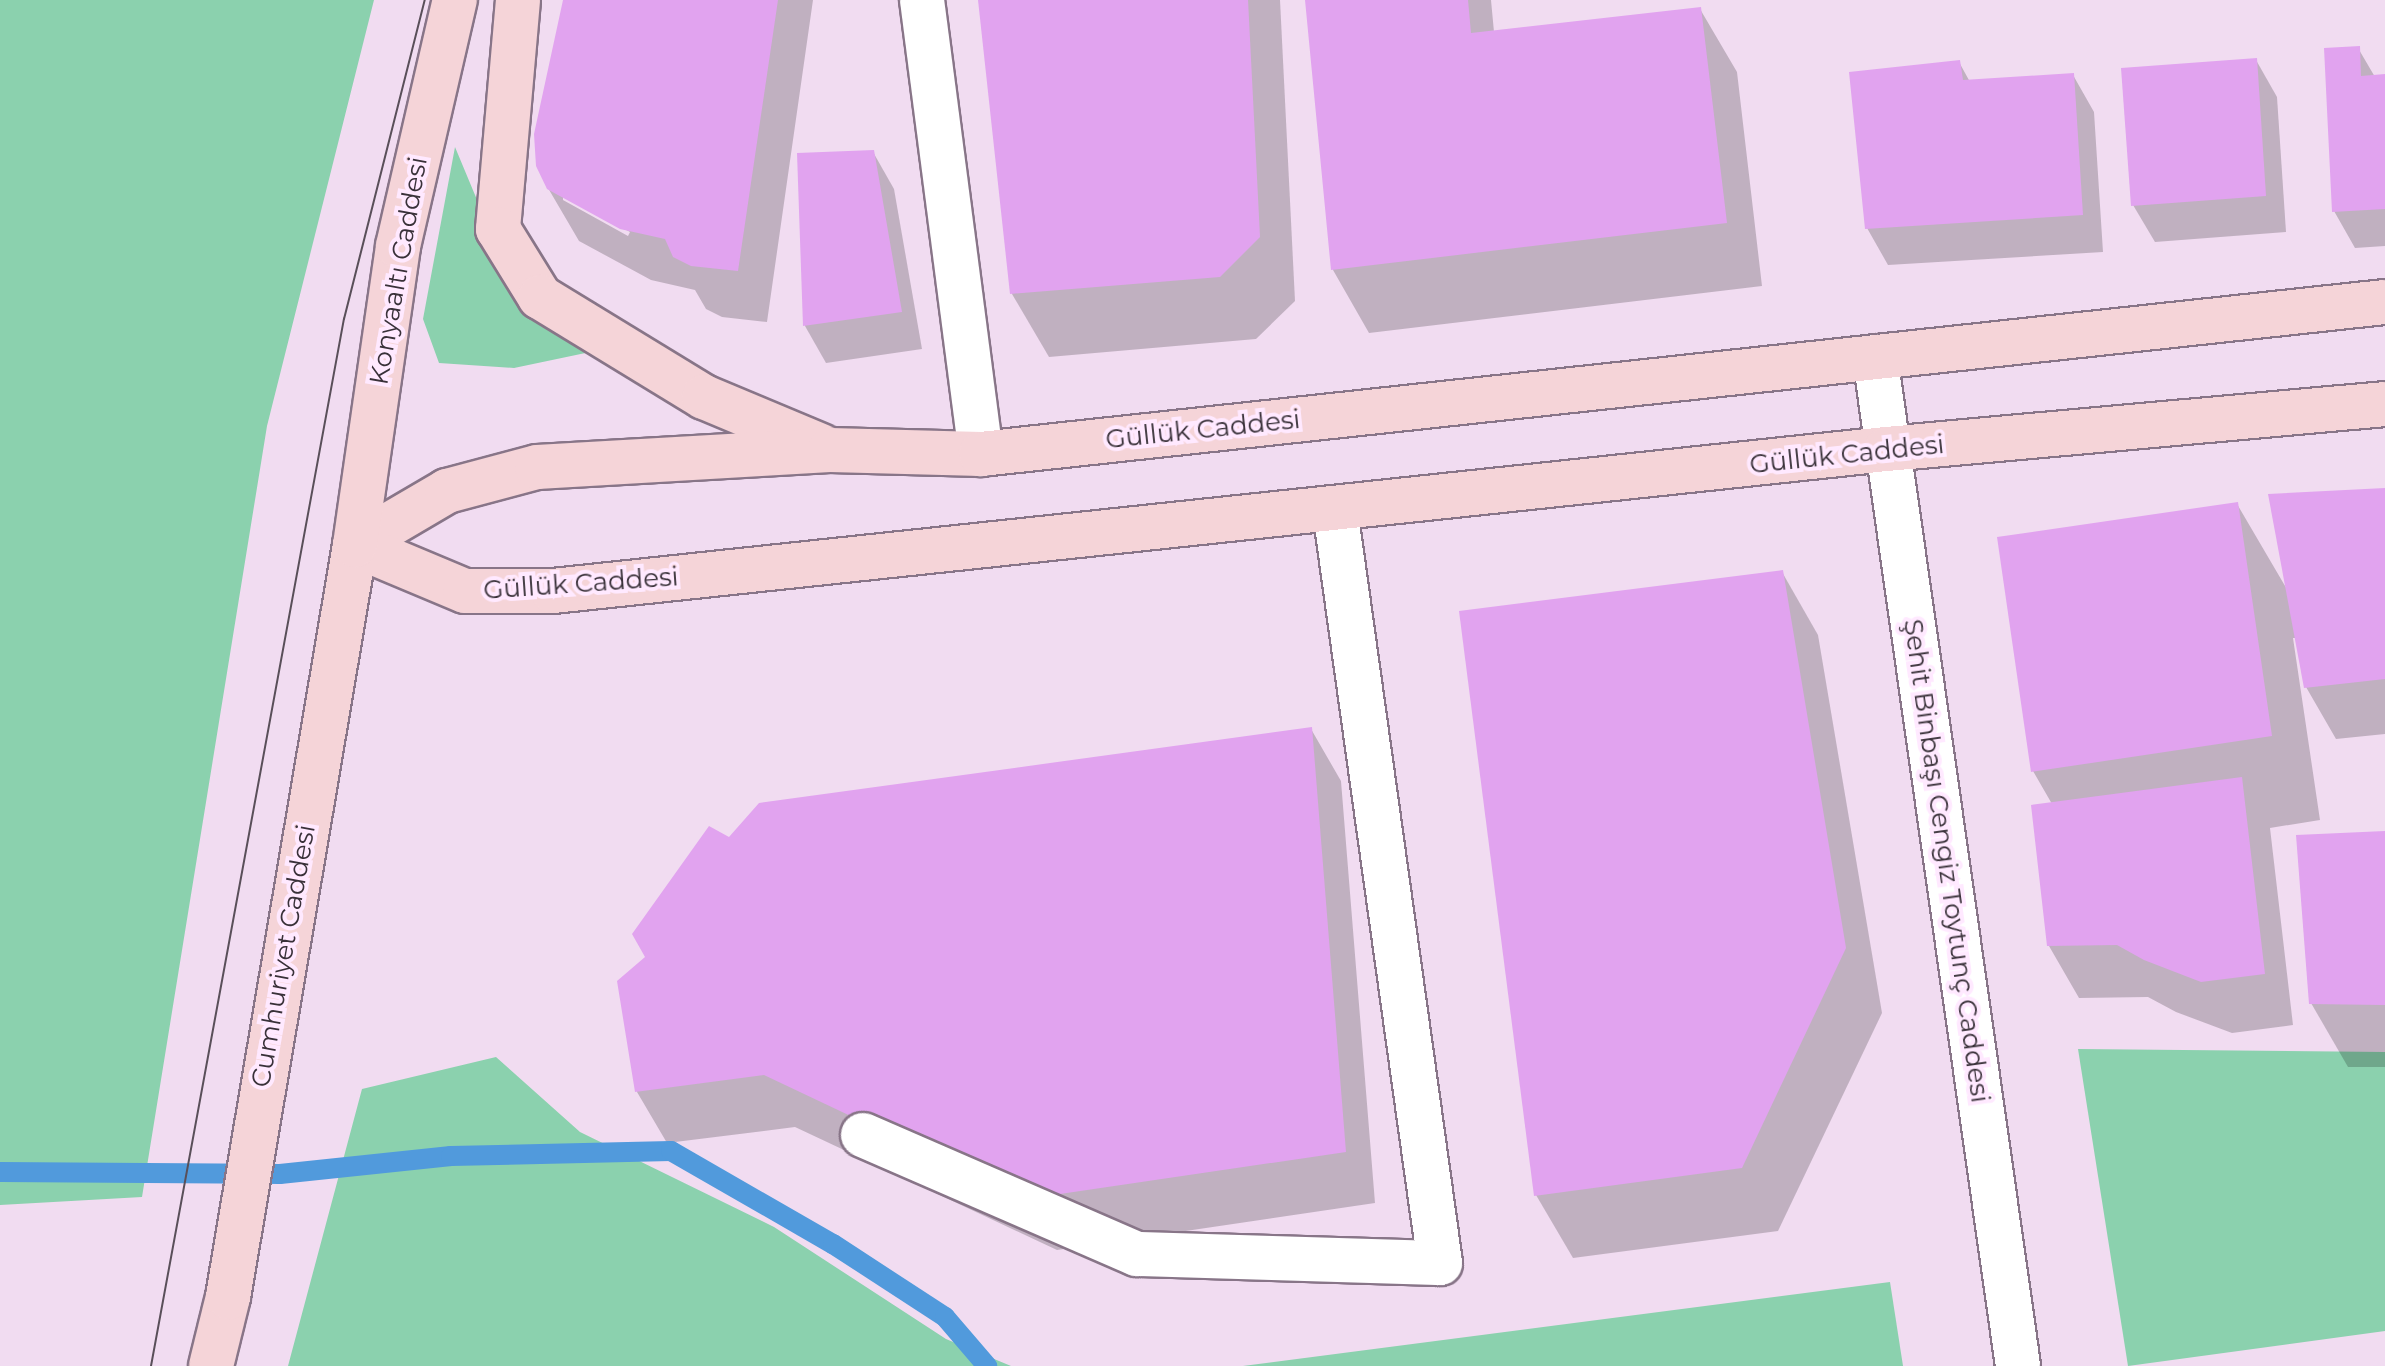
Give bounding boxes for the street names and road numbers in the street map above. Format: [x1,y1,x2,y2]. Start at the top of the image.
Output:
street label: Konyaaltı Caddesi [364,155,434,387]
street label: Güllük Caddesi [1104,404,1302,456]
street label: Güllük Caddesi [1748,429,1946,481]
street label: Güllük Caddesi [482,562,680,606]
street label: Şehit Binbaşı Cengiz Toytunç Caddesi [1897,617,1995,1105]
street label: Cumhuriyet Caddesi [246,822,322,1090]

